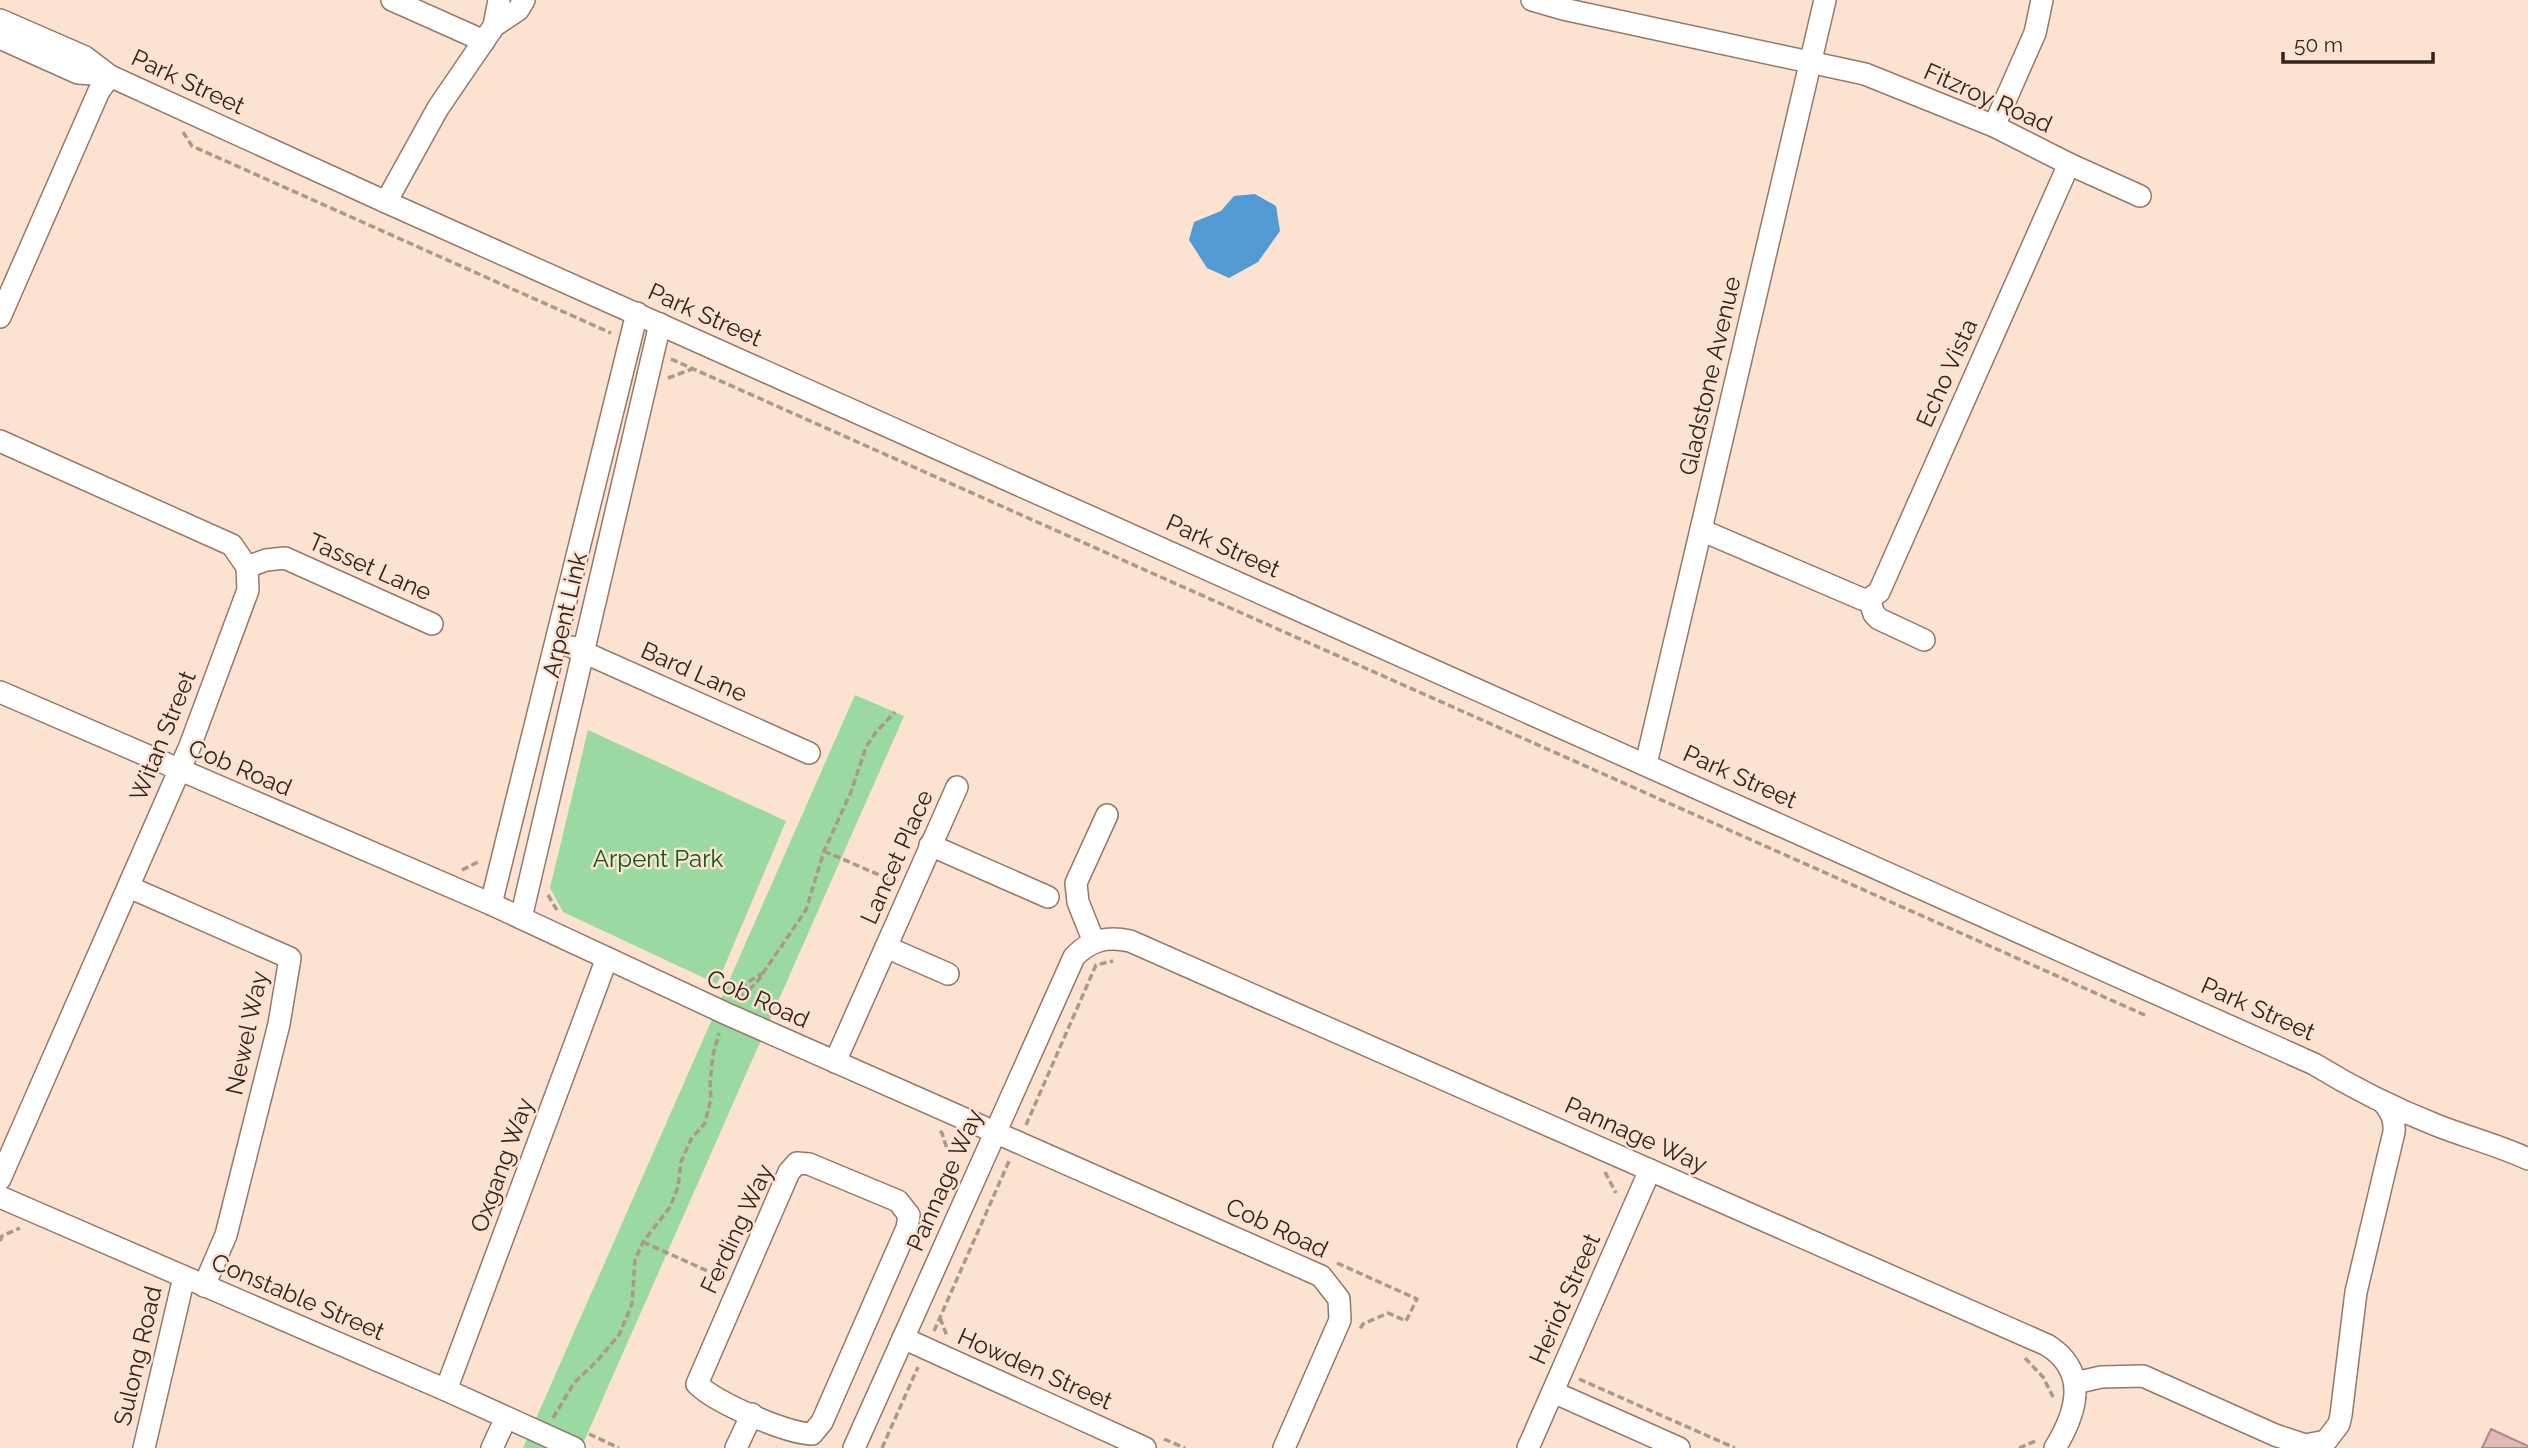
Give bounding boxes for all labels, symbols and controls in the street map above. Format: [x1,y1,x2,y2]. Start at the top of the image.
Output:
scale bar [2283,21,2434,65]
text: 50 m [2294,32,2343,57]
street label: Park Street [127,43,249,120]
street label: Fitzroy Road [1920,56,2057,139]
street label: Gladstone Avenue [1673,274,1746,478]
street label: Park Street [644,277,767,353]
street label: Echo Vista [1910,314,1983,431]
street label: Park Street [1162,508,1285,584]
street label: Tasset Lane [304,527,436,607]
street label: Arpent Link [536,549,593,680]
street label: Bard Lane [637,635,752,708]
street label: Witan Street [123,666,202,805]
street label: Cob Road [184,733,296,802]
street label: Park Street [1679,739,1802,815]
street label: Lancet Place [854,785,939,928]
park label: Arpent Park [593,844,724,873]
street label: Cob Road [702,963,814,1034]
street label: Newel Way [219,968,274,1097]
street label: Park Street [2197,971,2320,1047]
street label: Pannage Way [1561,1090,1712,1179]
street label: Oxgang Way [464,1094,539,1236]
street label: Pannage Way [900,1104,989,1255]
street label: Ferding Way [694,1160,779,1298]
street label: Cob Road [1222,1191,1333,1264]
street label: Heriot Street [1523,1229,1606,1369]
street label: Constable Street [207,1247,389,1346]
street label: Sulong Road [107,1283,168,1428]
street label: Howden Street [953,1322,1117,1416]

